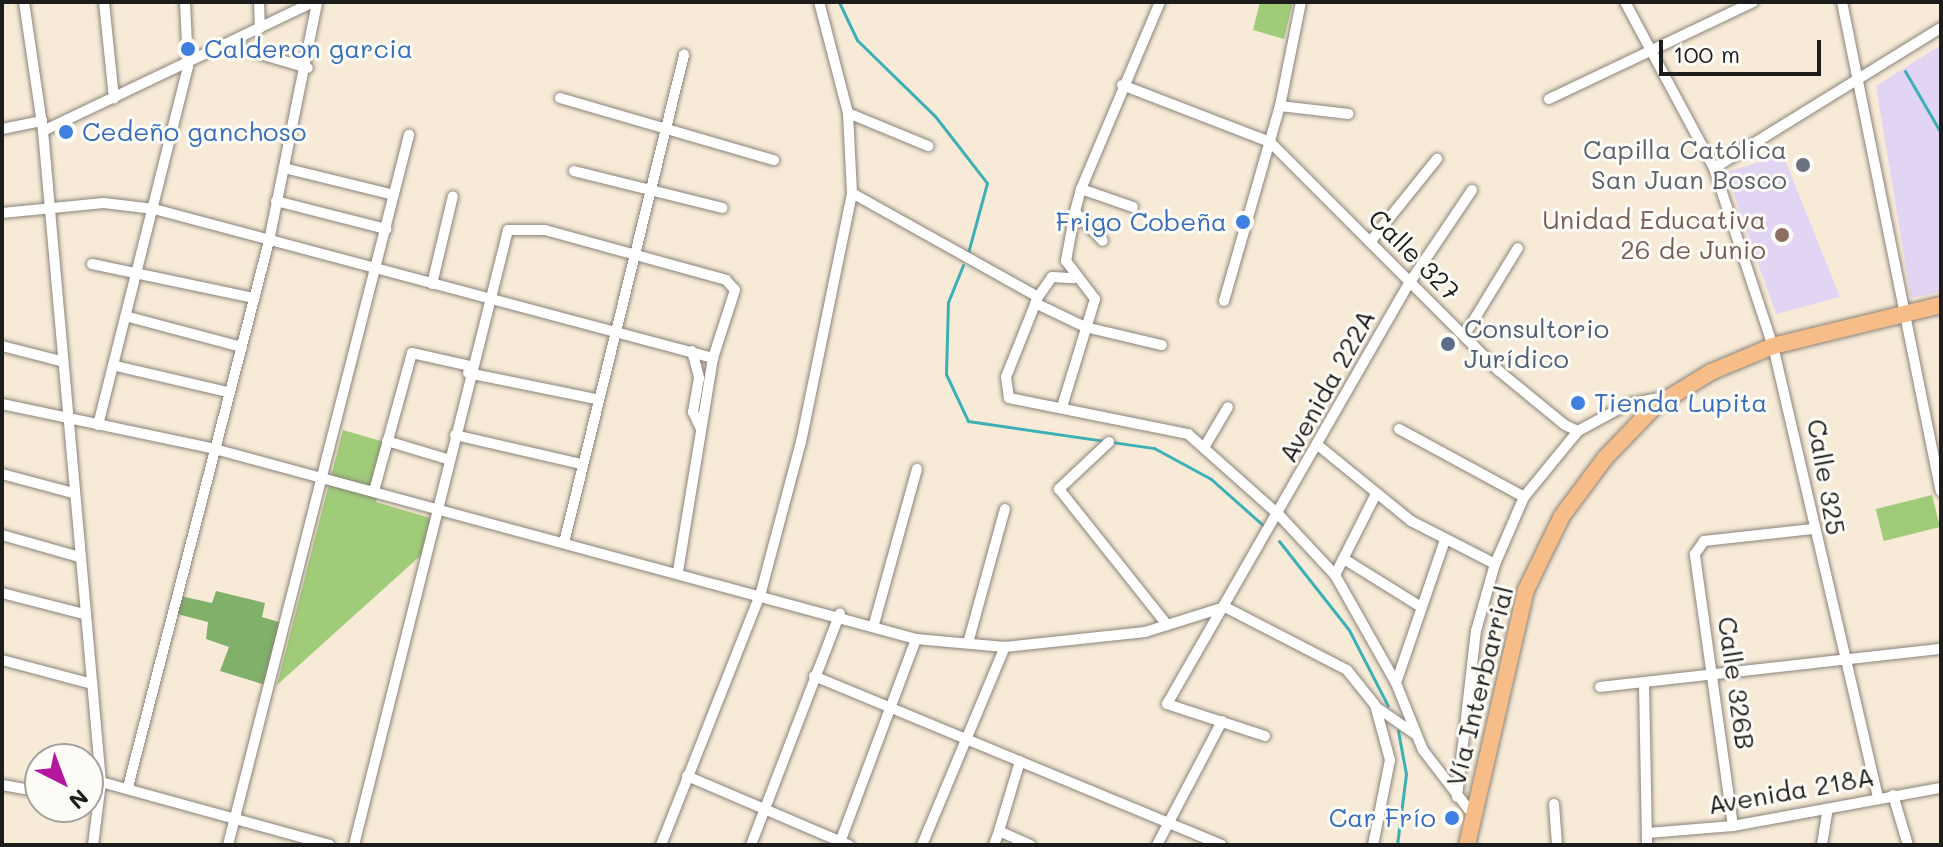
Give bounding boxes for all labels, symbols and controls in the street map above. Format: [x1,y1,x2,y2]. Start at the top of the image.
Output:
scale bar [1663,24,1825,74]
place label: Calderon garcia [204,33,413,65]
text: 100 m [1673,38,1740,69]
marker: Calderon garcia [179,40,197,58]
place label: Cedeño ganchoso [82,116,306,148]
marker: Cedeño ganchoso [57,123,75,141]
place label: Capilla Católica San Juan Bosco [1583,134,1787,196]
marker: Capilla Católica San Juan Bosco [1794,156,1812,174]
street label: Calle 327 [1362,203,1466,307]
place label: Unidad Educativa 26 de Junio [1542,204,1766,266]
place label: Frigo Cobeña [1055,206,1227,238]
marker: Frigo Cobeña [1234,213,1252,231]
marker: Unidad Educativa 26 de Junio [1773,226,1791,244]
street label: Avenida 222A [1272,304,1382,468]
place label: Consultorio Jurídico [1464,313,1609,374]
marker: Consultorio Jurídico [1439,335,1457,353]
place label: Tienda Lupita [1594,387,1767,419]
marker: Tienda Lupita [1569,394,1587,412]
street label: Calle 325 [1800,417,1852,537]
street label: Vía Interbarrial [1440,583,1520,789]
street label: Calle 326B [1711,615,1761,751]
north arrow [24,743,104,823]
street label: Avenida 218A [1705,761,1877,821]
text: N [63,783,95,816]
place label: Car Frío [1329,802,1436,834]
marker: Car Frío [1443,809,1461,827]

